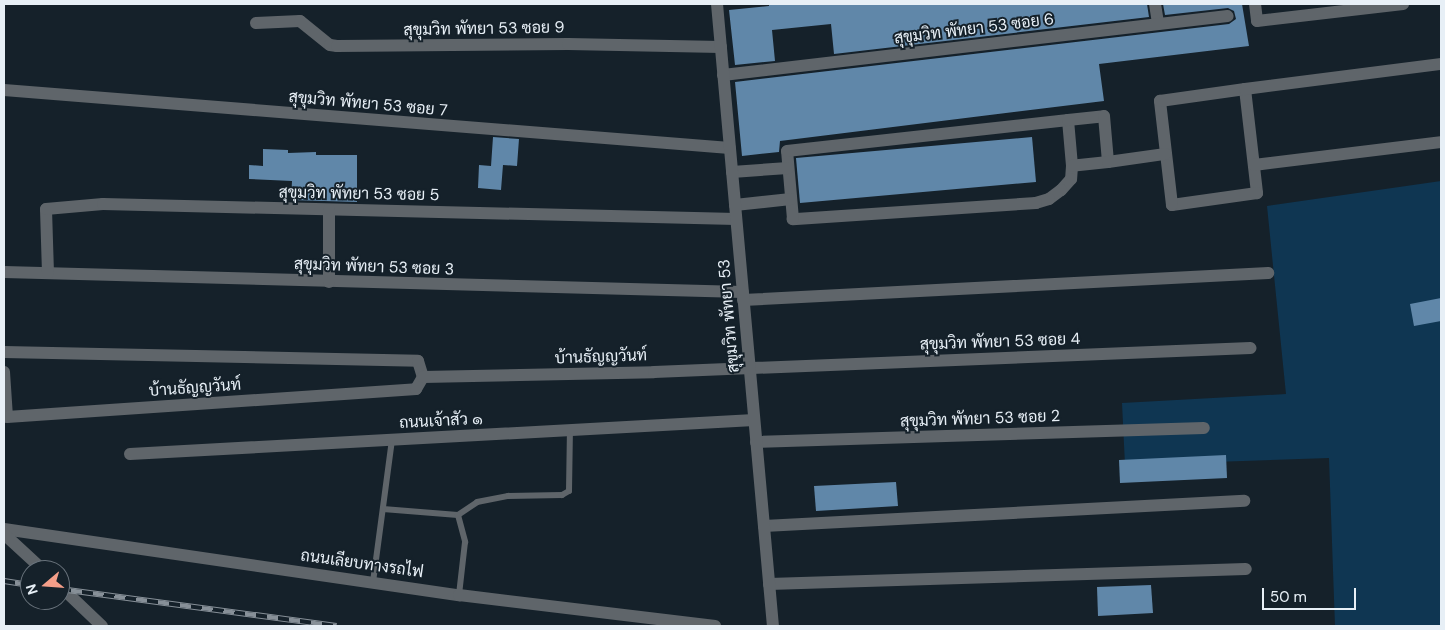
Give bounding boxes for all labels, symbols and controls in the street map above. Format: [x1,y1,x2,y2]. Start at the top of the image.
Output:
street label: สุขุมวิท พัทยา 53 ซอย 6 [893,10,1055,48]
street label: สุขุมวิท พัทยา 53 ซอย 9 [403,18,565,40]
street label: สุขุมวิท พัทยา 53 ซอย 7 [288,87,448,121]
street label: สุขุมวิท พัทยา 53 ซอย 5 [279,183,439,205]
street label: สุขุมวิท พัทยา 53 ซอย 3 [294,255,454,279]
street label: สุขุมวิท พัทยา 53 [714,258,744,374]
street label: สุขุมวิท พัทยา 53 ซอย 4 [919,330,1081,354]
street label: บ้านธัญญวันท์ [554,346,648,368]
street label: บ้านธัญญวันท์ [148,375,242,401]
street label: สุขุมวิท พัทยา 53 ซอย 2 [900,407,1060,431]
street label: ถนนเจ้าสัว ๑ [399,409,483,433]
street label: ถนนเลียบทางรถไฟ [299,546,425,582]
north arrow [20,560,70,610]
scale bar [1265,578,1359,610]
text: N [22,582,42,597]
text: 50 m [1270,587,1307,607]

